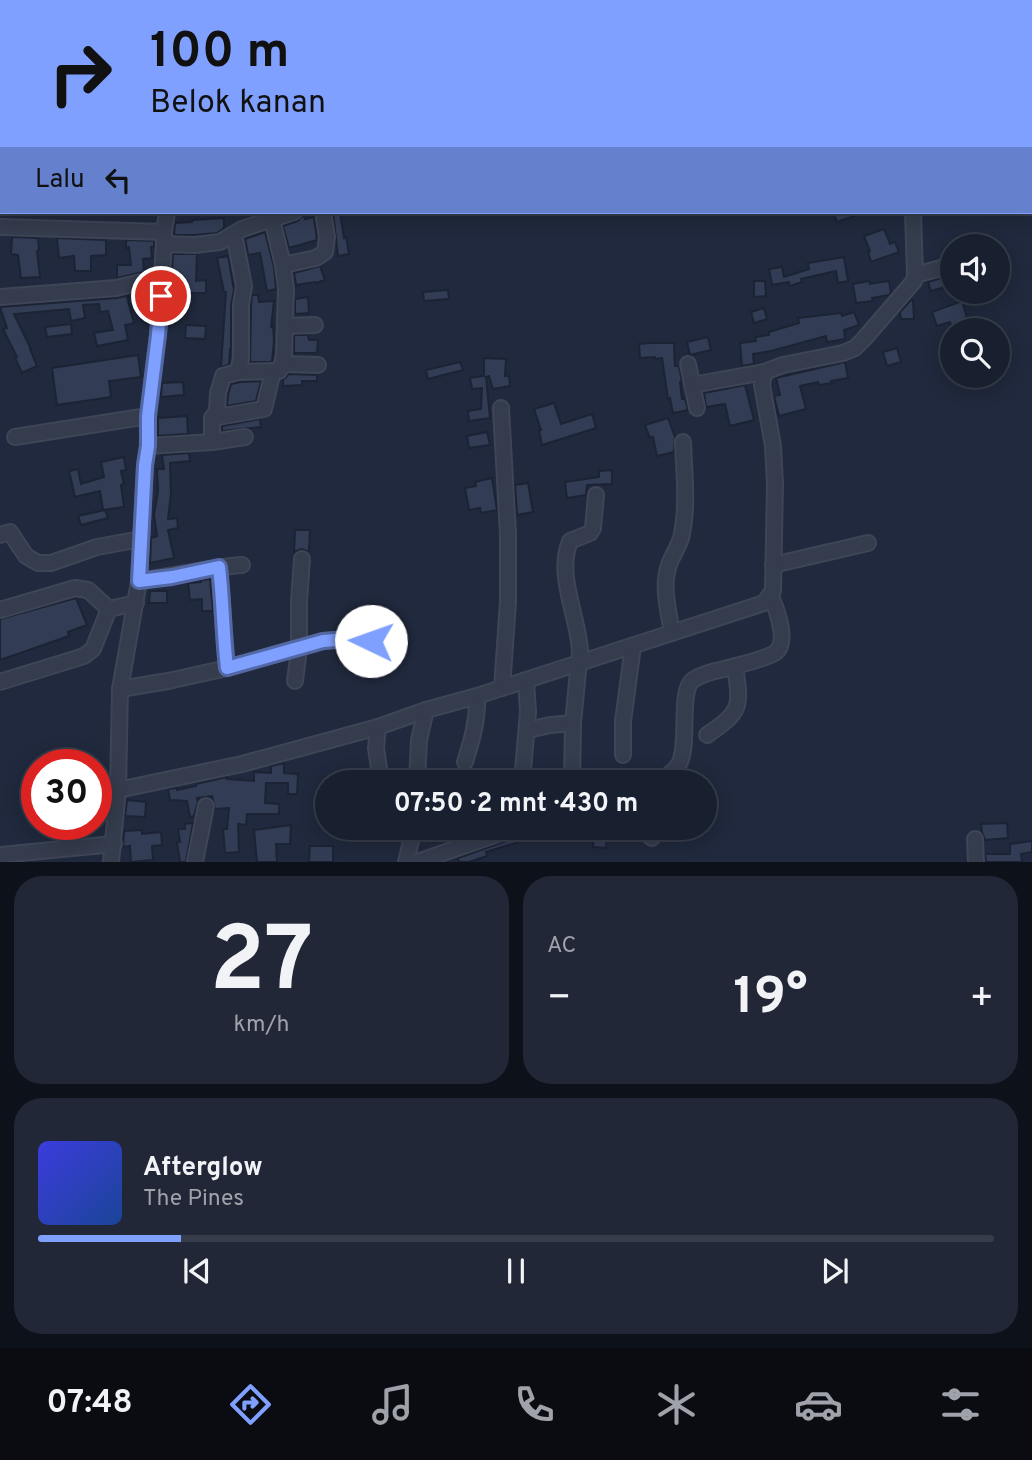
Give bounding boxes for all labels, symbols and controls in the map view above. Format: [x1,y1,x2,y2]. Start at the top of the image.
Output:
text: 100 m [150,23,289,85]
icon: right [35,28,126,119]
text: Belok kanan [150,84,326,124]
icon: left [99,161,137,199]
text: Lalu [35,164,85,197]
map controls [940,234,1010,388]
button: sound [940,234,1010,304]
pin [131,266,191,326]
icon: arrive [142,277,180,315]
button: search [940,318,1010,388]
position arrow [334,604,408,678]
speed limit sign: 30 [21,749,112,840]
text: 07:50 · 2 mnt · 430 m [394,788,638,821]
text: 27 [210,908,313,1023]
text: AC [547,932,576,961]
text: 19° [733,966,808,1032]
text: − [547,975,572,1024]
text: + [969,975,994,1024]
text: km/h [234,1011,289,1040]
text: Afterglow [143,1152,263,1185]
text: The Pines [143,1185,244,1214]
icon: previous [178,1252,216,1290]
icon: pause [497,1252,535,1290]
icon: next [816,1252,854,1290]
icon: directions [226,1380,275,1429]
icon: music [368,1380,417,1429]
icon: phone [510,1380,559,1429]
icon: climate [652,1380,701,1429]
icon: car [794,1380,843,1429]
icon: filters [936,1380,985,1429]
text: 07:48 [47,1384,133,1424]

